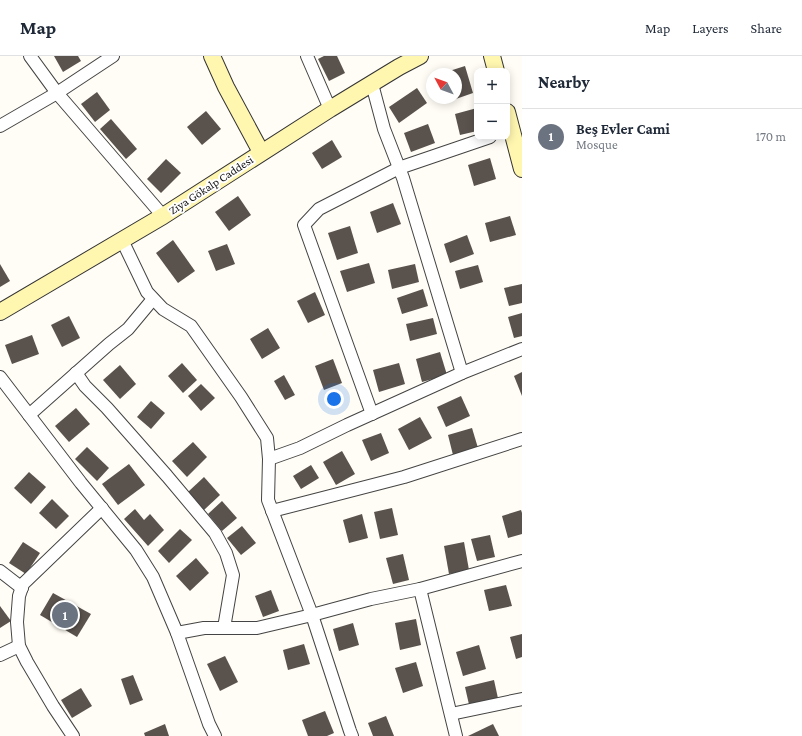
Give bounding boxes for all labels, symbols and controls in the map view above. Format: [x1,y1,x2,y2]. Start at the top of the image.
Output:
text: Map [20,17,56,38]
text: Map [645,20,670,36]
text: Layers [692,20,729,36]
text: Share [751,20,782,36]
north arrow [426,68,462,104]
map controls [474,68,510,140]
button: + [474,68,510,104]
text: Nearby [538,73,590,92]
button: − [474,104,510,140]
text: Beş Evler Cami [576,121,670,137]
text: 1 [549,129,553,144]
text: 170 m [756,129,786,144]
text: Mosque [576,137,618,152]
street label: Ziya Gökalp Caddesi [166,153,256,217]
your location [324,389,344,409]
pin: 1 [52,600,78,630]

